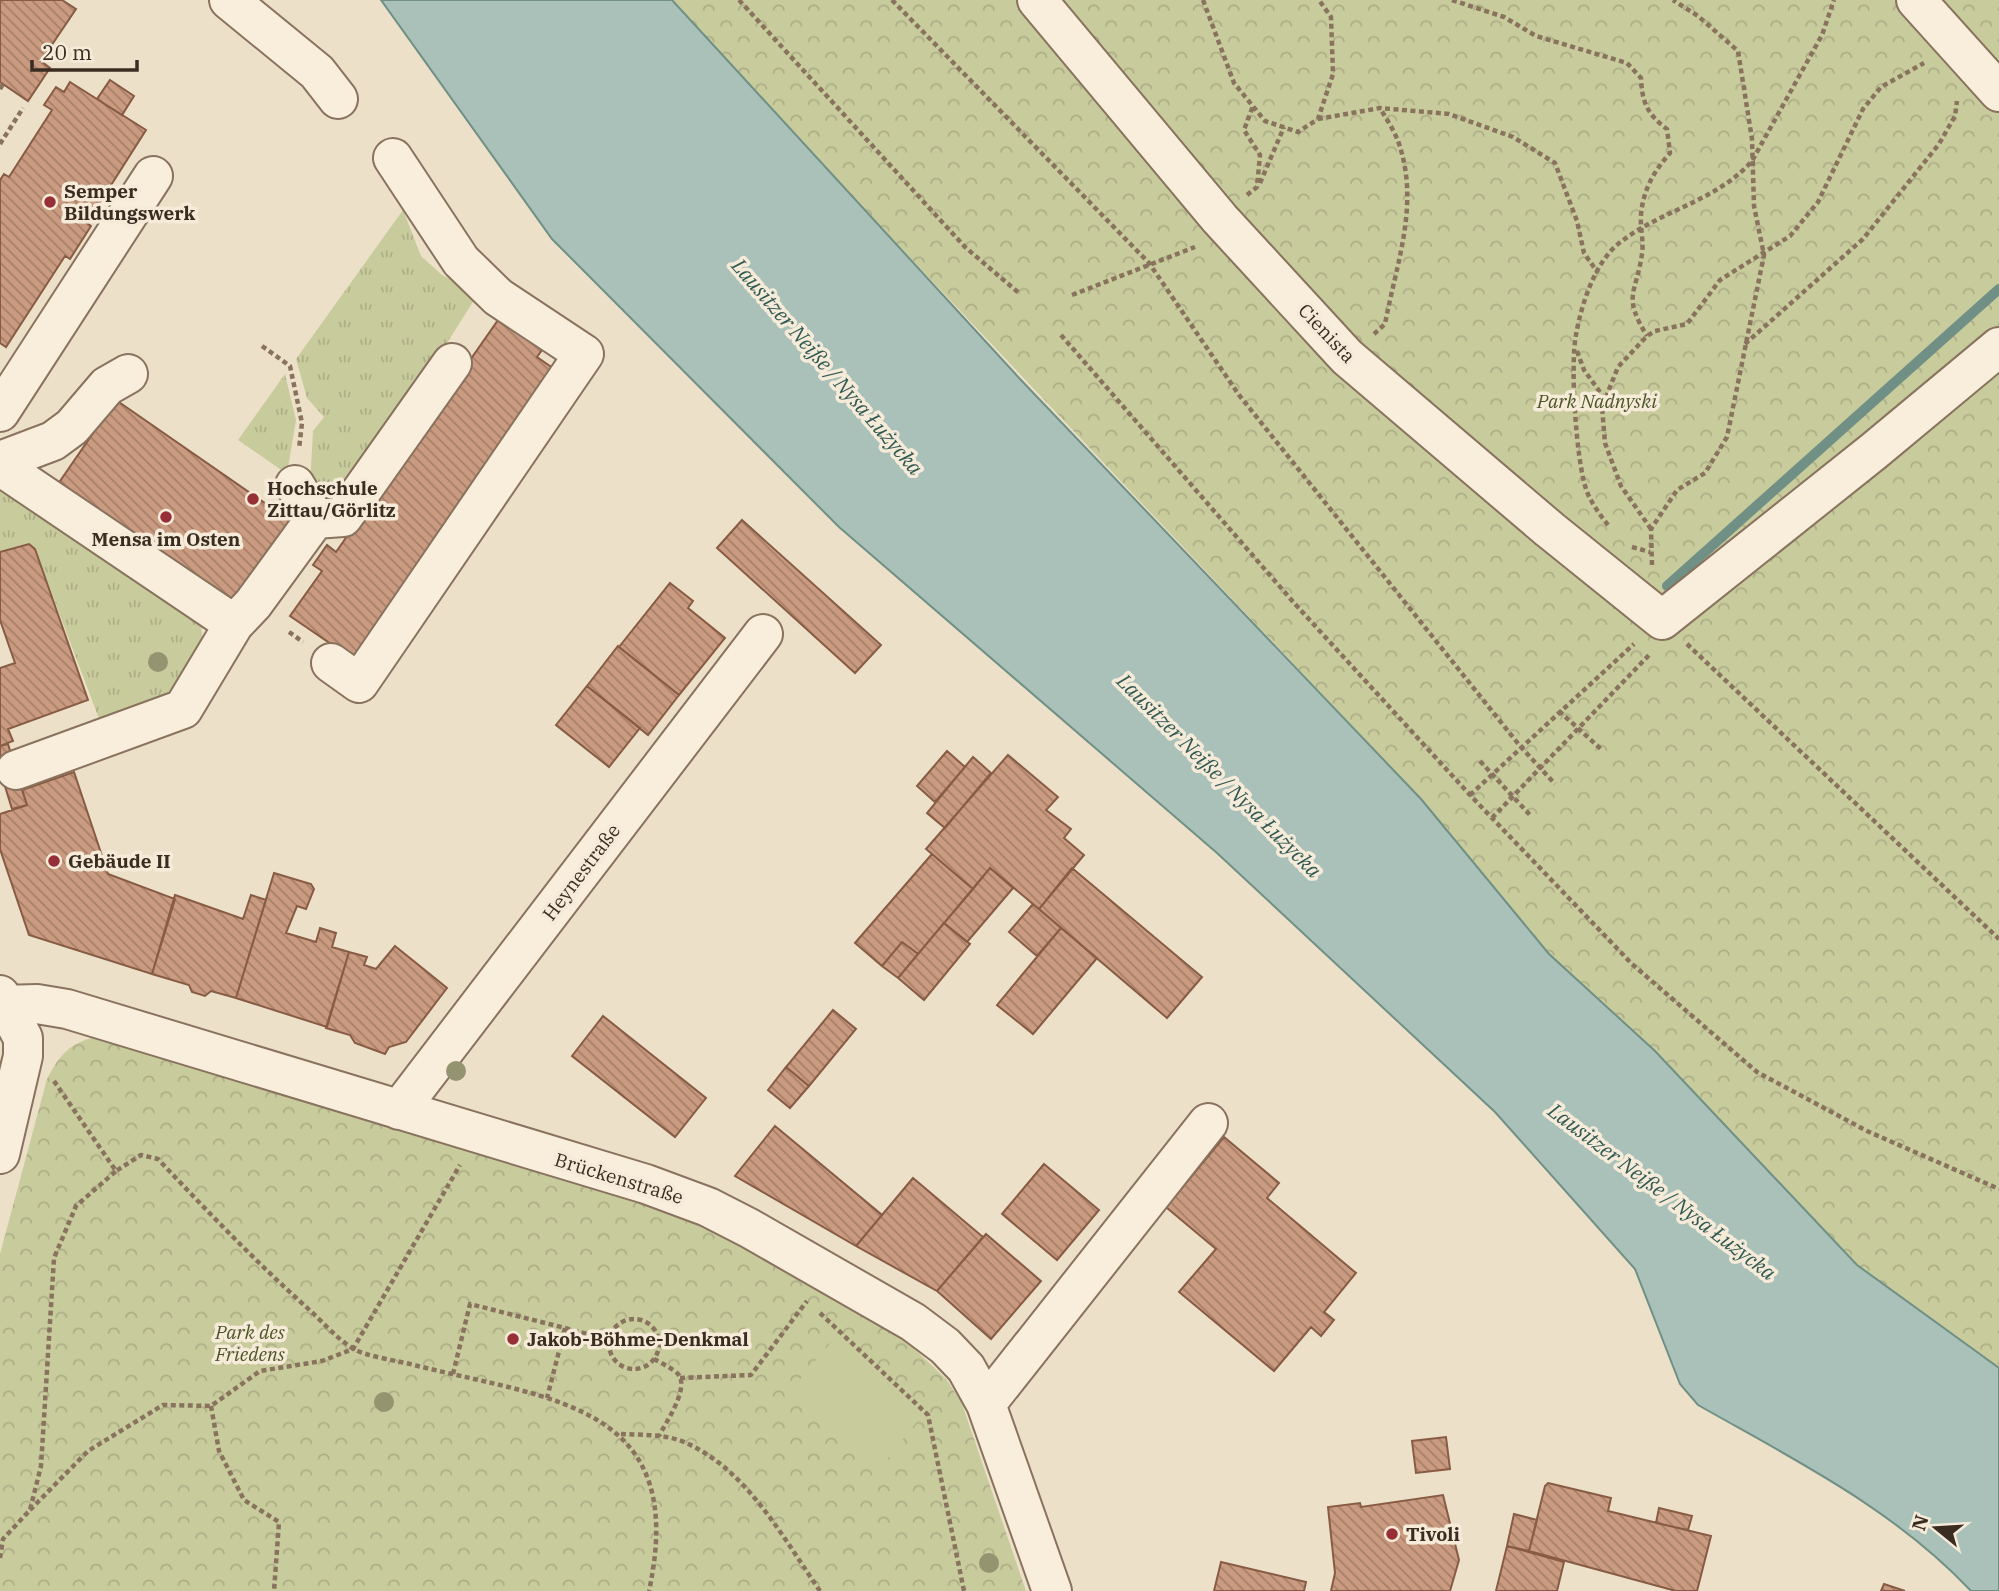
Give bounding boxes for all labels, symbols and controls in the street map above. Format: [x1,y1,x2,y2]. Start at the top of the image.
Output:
scale bar [32,28,136,72]
text: 20 m [42,38,92,66]
place label: Semper Bildungswerk [64,179,196,225]
marker: Semper Bildungswerk [42,194,58,210]
water label: Lausitzer Neiße / Nysa Łużycka [725,251,930,481]
street label: Cienista [1293,298,1361,368]
park label: Park Nadnyski [1536,389,1657,413]
place label: Hochschule Zittau/Görlitz [267,476,396,522]
marker: Hochschule Zittau/Görlitz [245,491,261,507]
marker: Mensa im Osten [158,509,174,525]
place label: Mensa im Osten [92,527,241,551]
water label: Lausitzer Neiße / Nysa Łużycka [1111,666,1328,884]
street label: Heynestraße [537,819,625,925]
place label: Gebäude II [68,849,170,873]
marker: Gebäude II [46,853,62,869]
water label: Lausitzer Neiße / Nysa Łużycka [1542,1096,1783,1287]
street label: Brückenstraße [552,1147,686,1209]
park label: Park des Friedens [214,1320,285,1366]
place label: Jakob-Böhme-Denkmal [527,1327,749,1351]
marker: Jakob-Böhme-Denkmal [505,1331,521,1347]
north arrow [1901,1493,1971,1563]
text: N [1906,1512,1934,1534]
place label: Tivoli [1406,1522,1460,1546]
marker: Tivoli [1384,1526,1400,1542]

